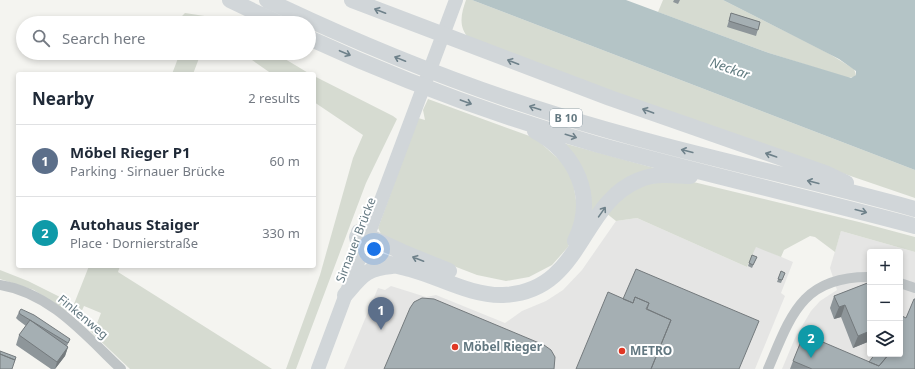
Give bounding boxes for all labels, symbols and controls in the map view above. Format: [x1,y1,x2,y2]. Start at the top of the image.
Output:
one-way arrow [374,6,386,14]
search box [16,16,316,60]
icon: search [30,27,52,49]
text: Search here [62,28,145,48]
one-way arrow [338,50,350,58]
water label: Neckar [708,53,753,83]
one-way arrow [394,54,406,62]
one-way arrow [508,57,520,65]
text: Nearby [32,87,94,110]
text: 2 results [248,89,300,107]
one-way arrow [459,98,471,106]
one-way arrow [529,104,542,111]
one-way arrow [643,107,655,115]
road number: B 10 [550,109,582,127]
one-way arrow [564,133,577,140]
text: Möbel Rieger P1 [70,142,191,162]
one-way arrow [681,147,694,154]
one-way arrow [765,151,778,158]
text: 1 [41,152,49,170]
text: 60 m [270,152,300,170]
text: Parking · Sirnauer Brücke [70,162,225,180]
one-way arrow [807,178,820,186]
street label: Sirnauer Brücke [331,194,380,285]
one-way arrow [598,206,606,217]
one-way arrow [854,208,867,216]
text: Autohaus Staiger [70,214,199,234]
text: 2 [41,224,49,242]
text: 330 m [262,224,300,242]
text: Place · Dornierstraße [70,234,198,252]
your location [364,239,384,259]
map controls [867,249,903,357]
button: + [867,249,903,285]
one-way arrow [412,254,424,262]
button: − [867,285,903,321]
street label: Finkenweg [55,291,112,343]
pin: 1 [368,297,394,330]
button: layers [867,321,903,357]
pin: 2 [798,325,824,358]
place label: Möbel Rieger [463,338,543,355]
marker: Möbel Rieger [450,342,460,352]
place label: METRO [630,342,672,359]
marker: METRO [617,346,627,356]

